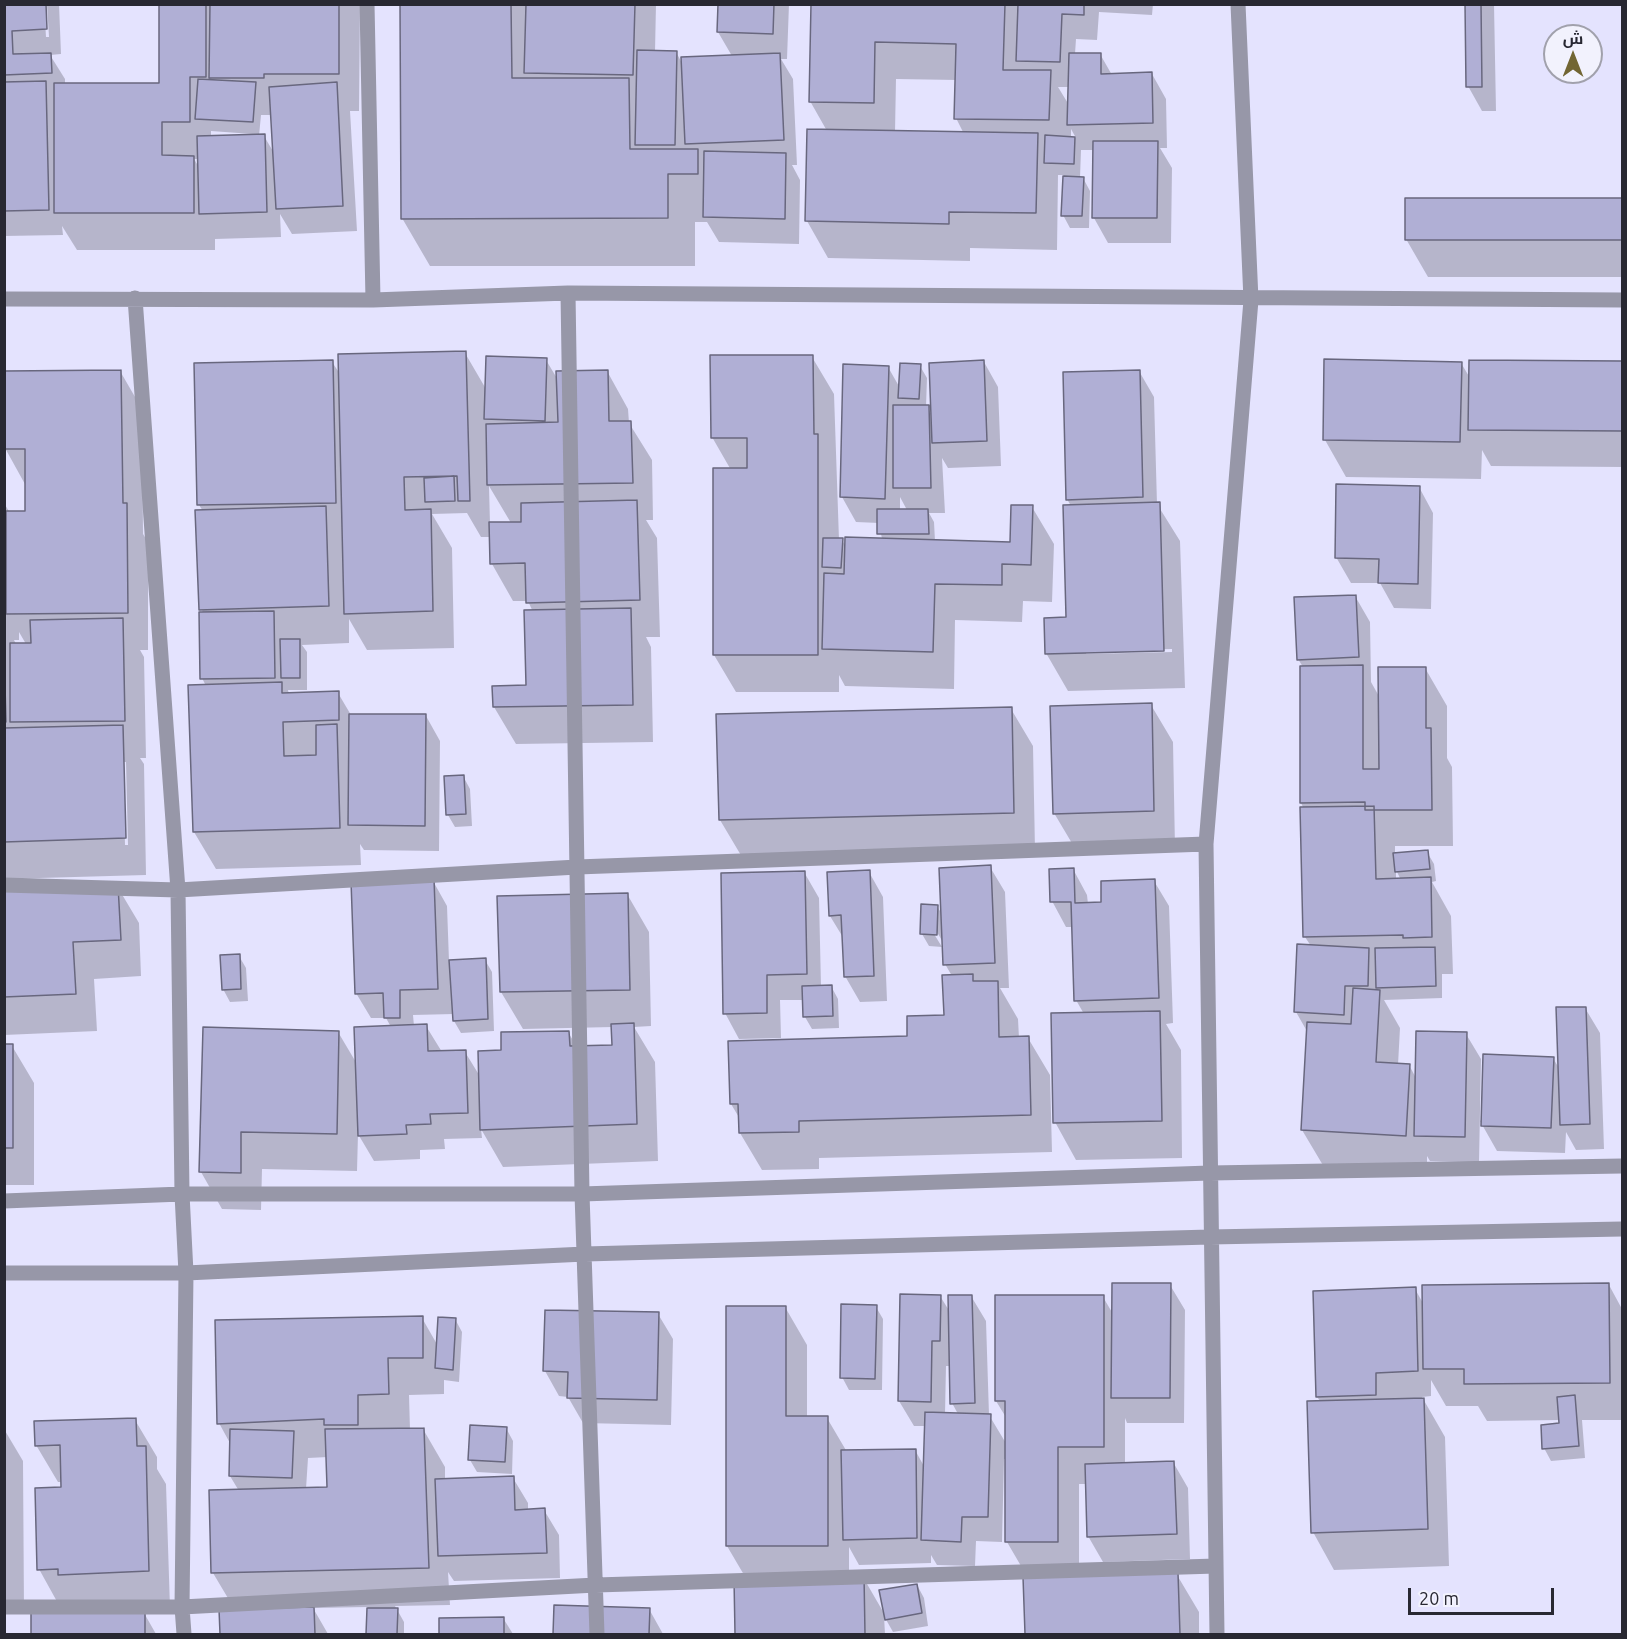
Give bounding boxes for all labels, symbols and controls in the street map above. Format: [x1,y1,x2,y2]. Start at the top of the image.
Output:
north arrow [1543,24,1603,84]
text: ش [1563,29,1583,47]
scale bar [1411,1576,1556,1614]
text: 20 m [1419,1588,1459,1608]

